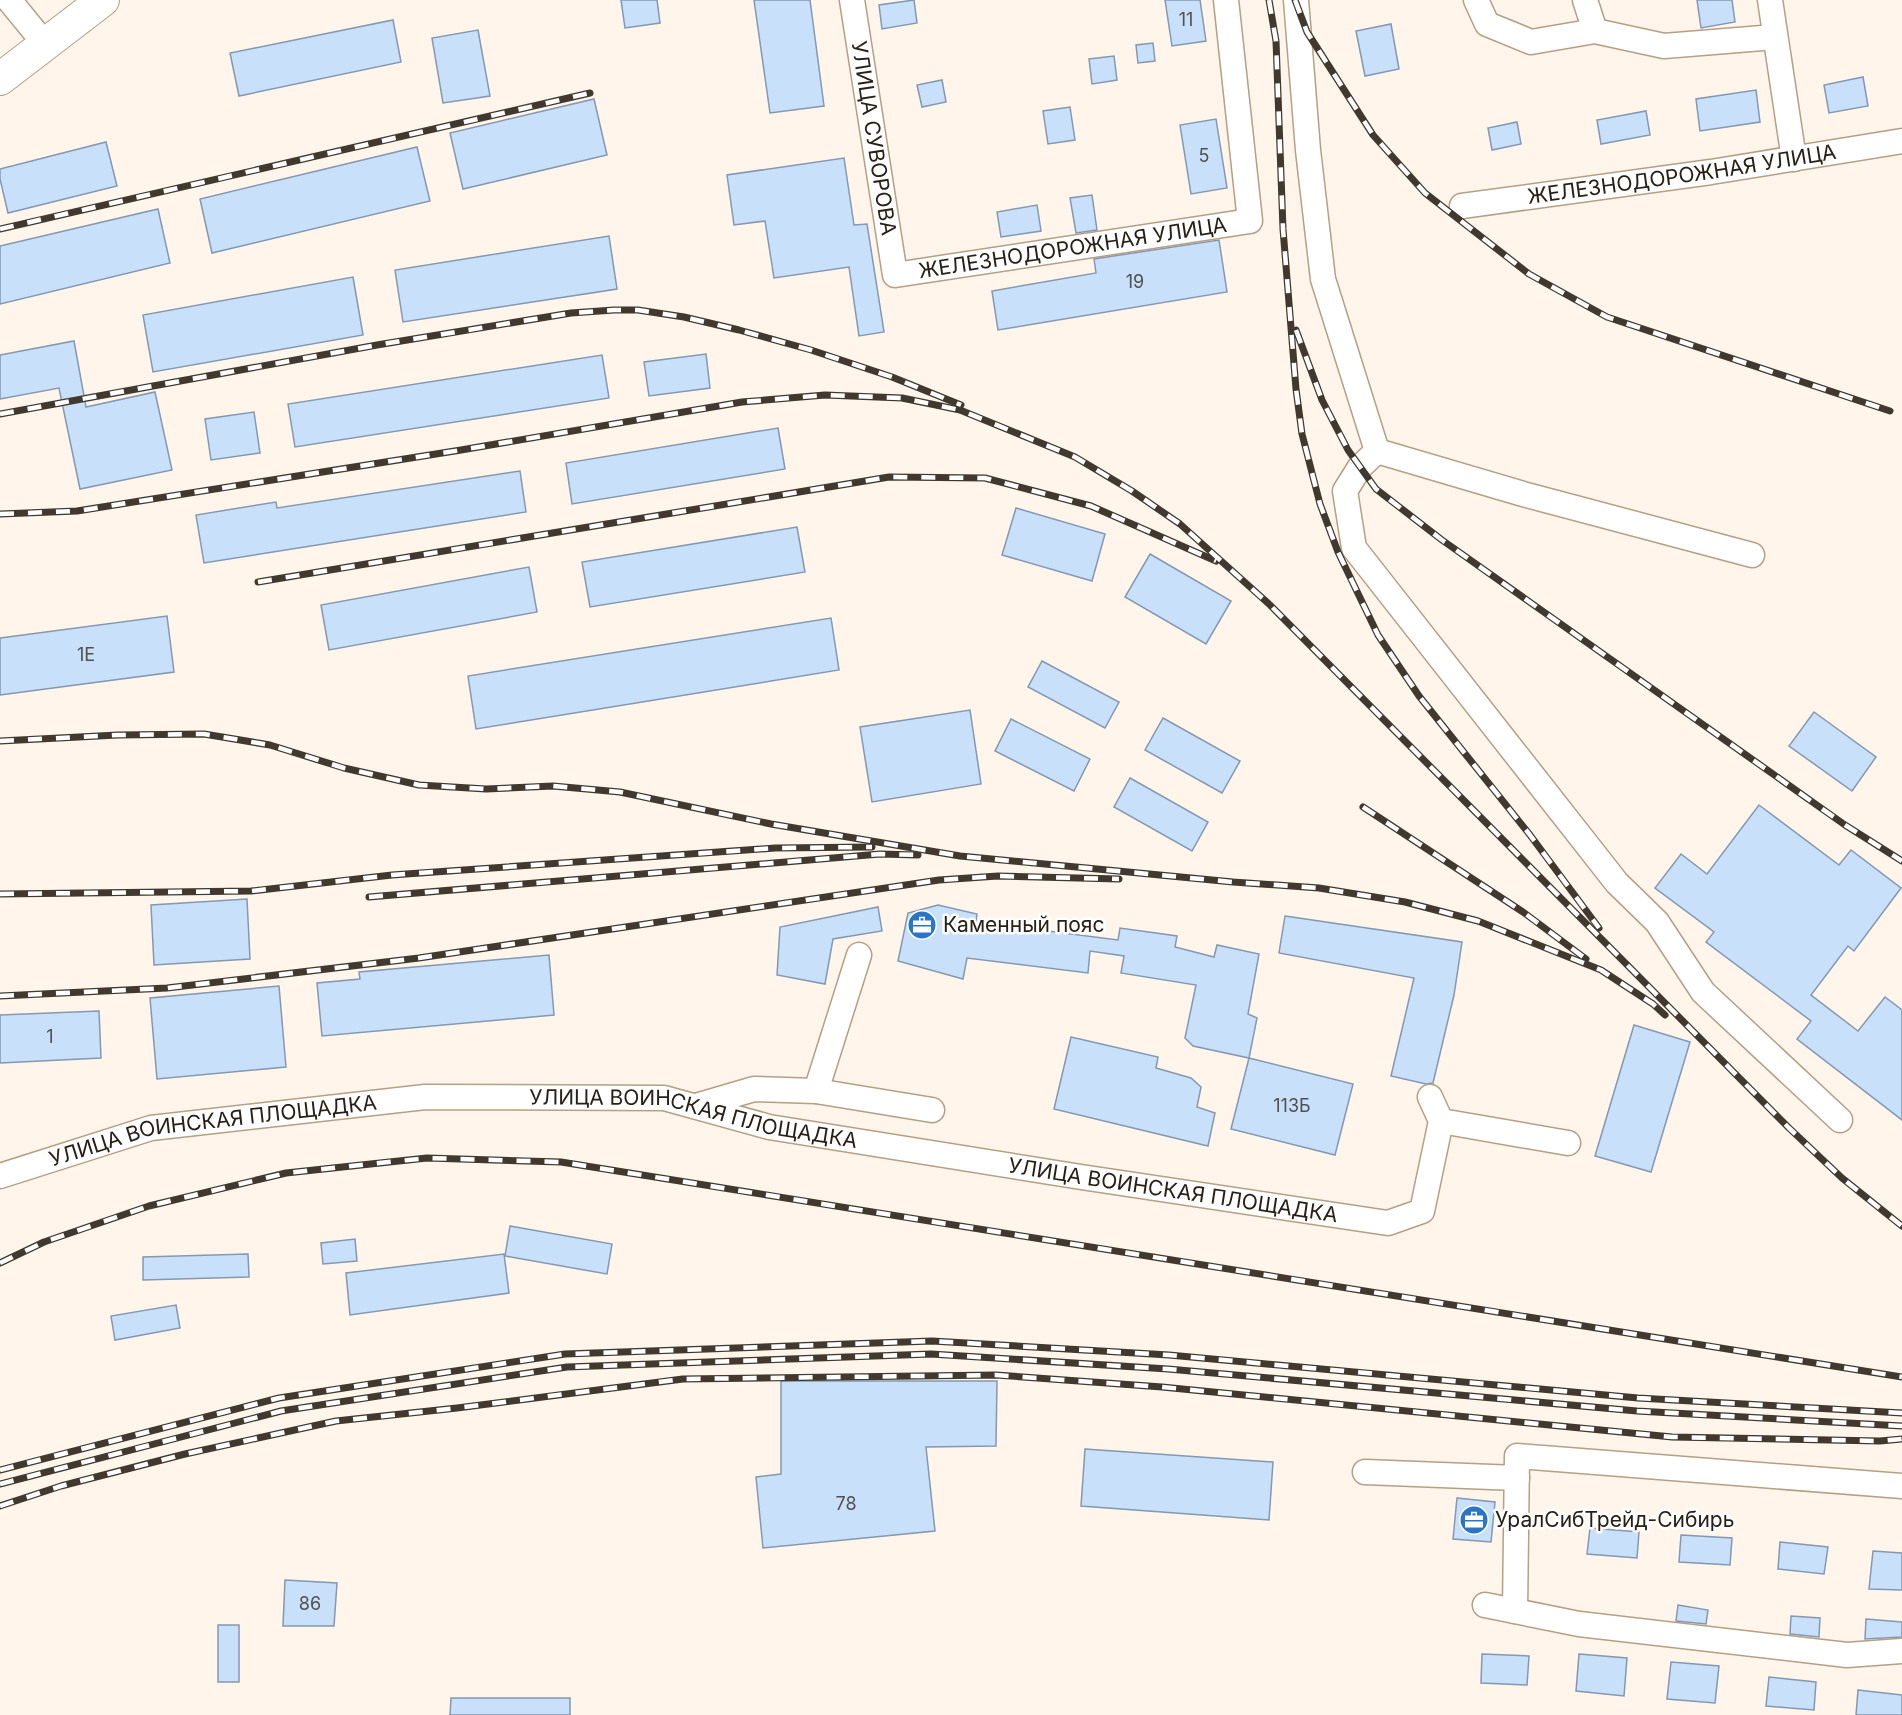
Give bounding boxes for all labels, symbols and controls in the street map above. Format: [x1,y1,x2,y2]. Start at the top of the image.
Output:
house number: 11 [1179,9,1193,30]
street label: УЛИЦА СУВОРОВА [847,39,902,237]
street label: ЖЕЛЕЗНОДОРОЖНАЯ УЛИЦА [1526,139,1838,209]
house number: 5 [1199,145,1209,166]
street label: ЖЕЛЕЗНОДОРОЖНАЯ УЛИЦА [917,212,1228,283]
house number: 19 [1126,271,1144,292]
house number: 1Е [77,644,95,665]
office icon: Каменный пояс [906,909,938,941]
place label: Каменный пояс [943,912,1105,937]
house number: 1 [46,1026,54,1047]
street label: УЛИЦА ВОИНСКАЯ ПЛОЩАДКА [529,1084,859,1153]
street label: УЛИЦА ВОИНСКАЯ ПЛОЩАДКА [46,1090,378,1172]
house number: 113Б [1273,1095,1311,1116]
street label: УЛИЦА ВОИНСКАЯ ПЛОЩАДКА [1006,1153,1339,1227]
house number: 78 [835,1493,857,1514]
office icon: УралСибТрейд-Сибирь [1458,1504,1490,1536]
place label: УралСибТрейд-Сибирь [1495,1507,1734,1532]
house number: 86 [299,1593,321,1614]

